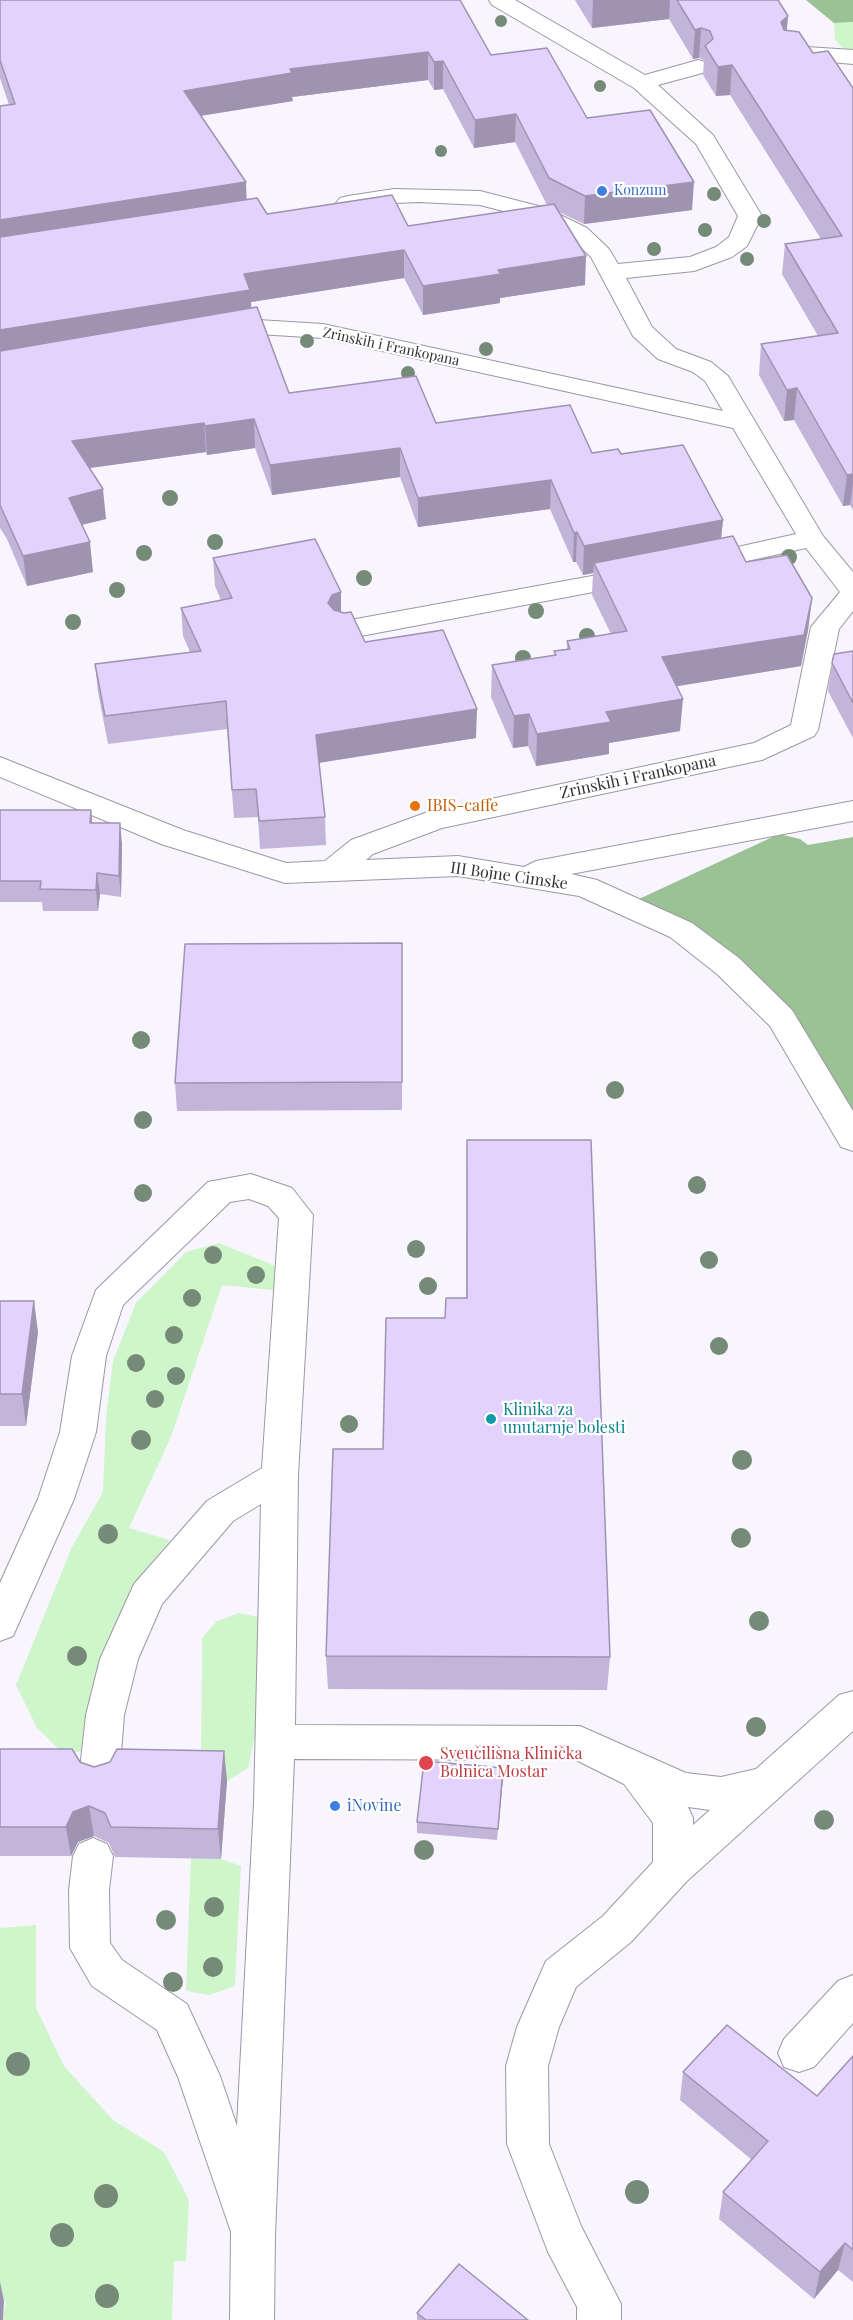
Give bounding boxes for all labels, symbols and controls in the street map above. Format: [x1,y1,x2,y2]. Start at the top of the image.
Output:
place label: Konzum [614,183,666,199]
marker: Konzum [595,184,609,198]
street label: Zrinskih i Frankopana [321,324,461,370]
street label: Zrinskih i Frankopana [558,751,718,803]
place label: IBIS-caffe [427,796,498,816]
marker: IBIS-caffe [408,799,422,813]
street label: III Bojne Cimske [449,858,569,894]
place label: Klinika za unutarnje bolesti [503,1400,625,1438]
marker: Klinika za unutarnje bolesti [484,1412,498,1426]
place label: Sveučilišna Klinička Bolnica Mostar [440,1744,582,1782]
marker: Sveučilišna Klinička Bolnica Mostar [417,1754,435,1772]
place label: iNovine [347,1796,402,1816]
marker: iNovine [328,1799,342,1813]

